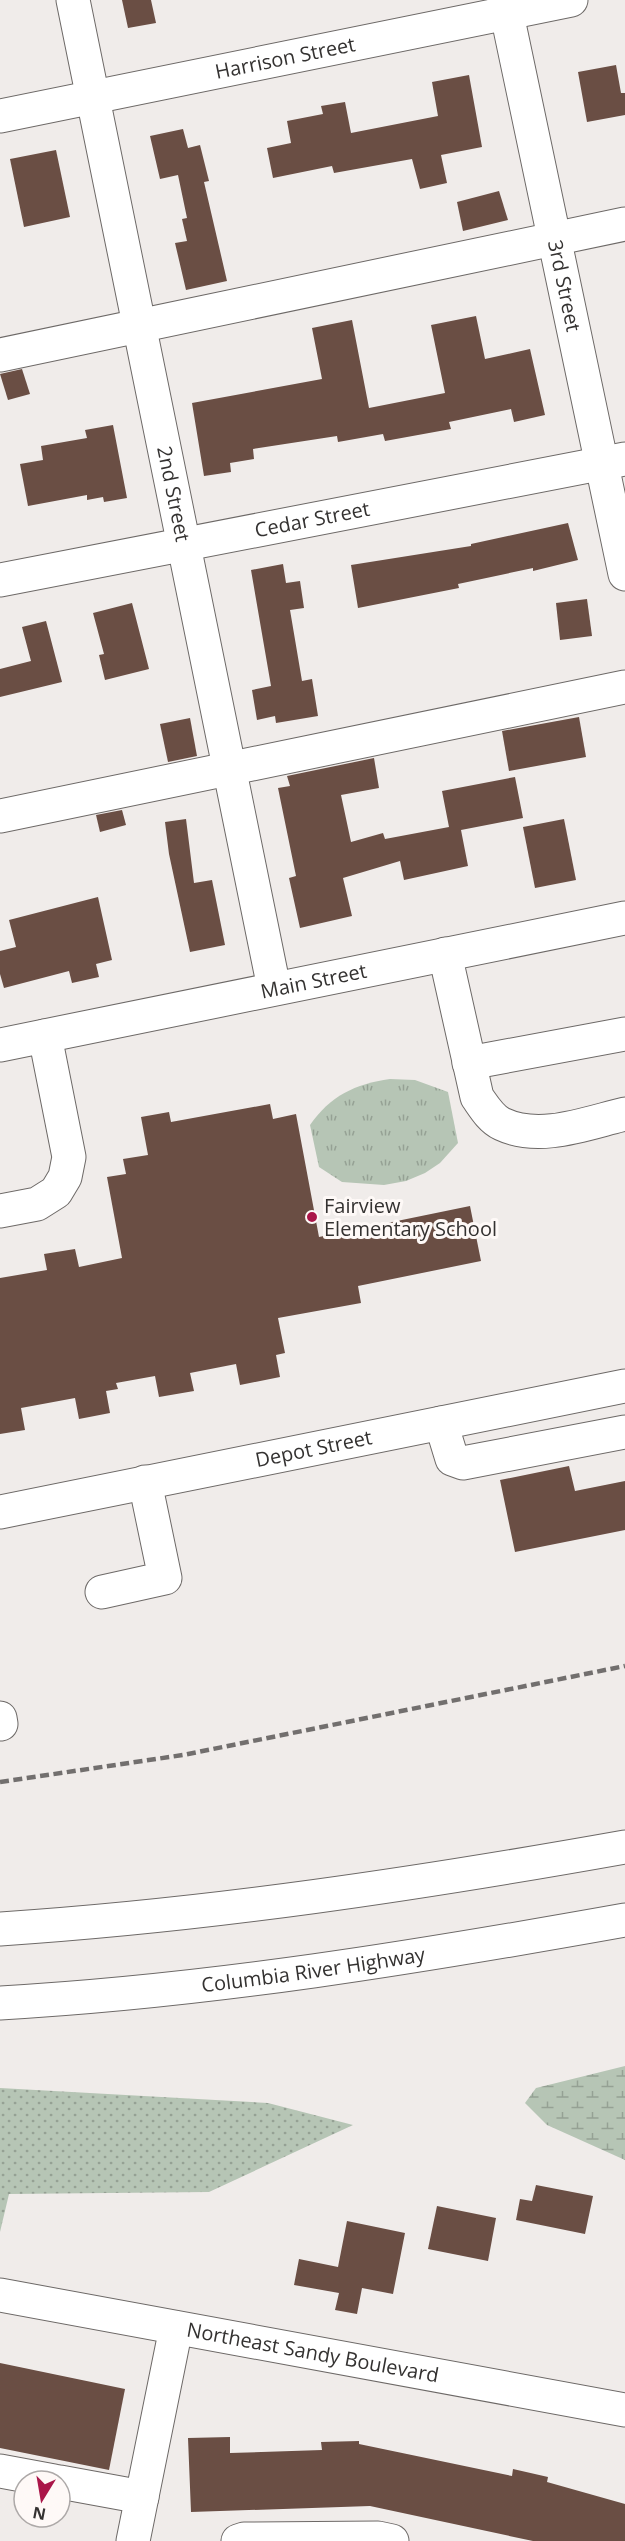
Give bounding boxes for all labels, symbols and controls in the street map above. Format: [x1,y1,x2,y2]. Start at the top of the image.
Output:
street label: Harrison Street [213,30,357,85]
street label: 3rd Street [542,237,588,334]
street label: 2nd Street [151,444,197,544]
street label: Cedar Street [252,495,372,543]
street label: Main Street [258,957,369,1005]
place label: Fairview Elementary School [324,1192,497,1242]
marker: Fairview Elementary School [305,1210,319,1224]
street label: Depot Street [253,1423,374,1473]
street label: Columbia River Highway [200,1940,428,1998]
street label: Northeast Sandy Boulevard [185,2316,441,2388]
north arrow [12,2469,72,2529]
text: N [31,2502,48,2526]

